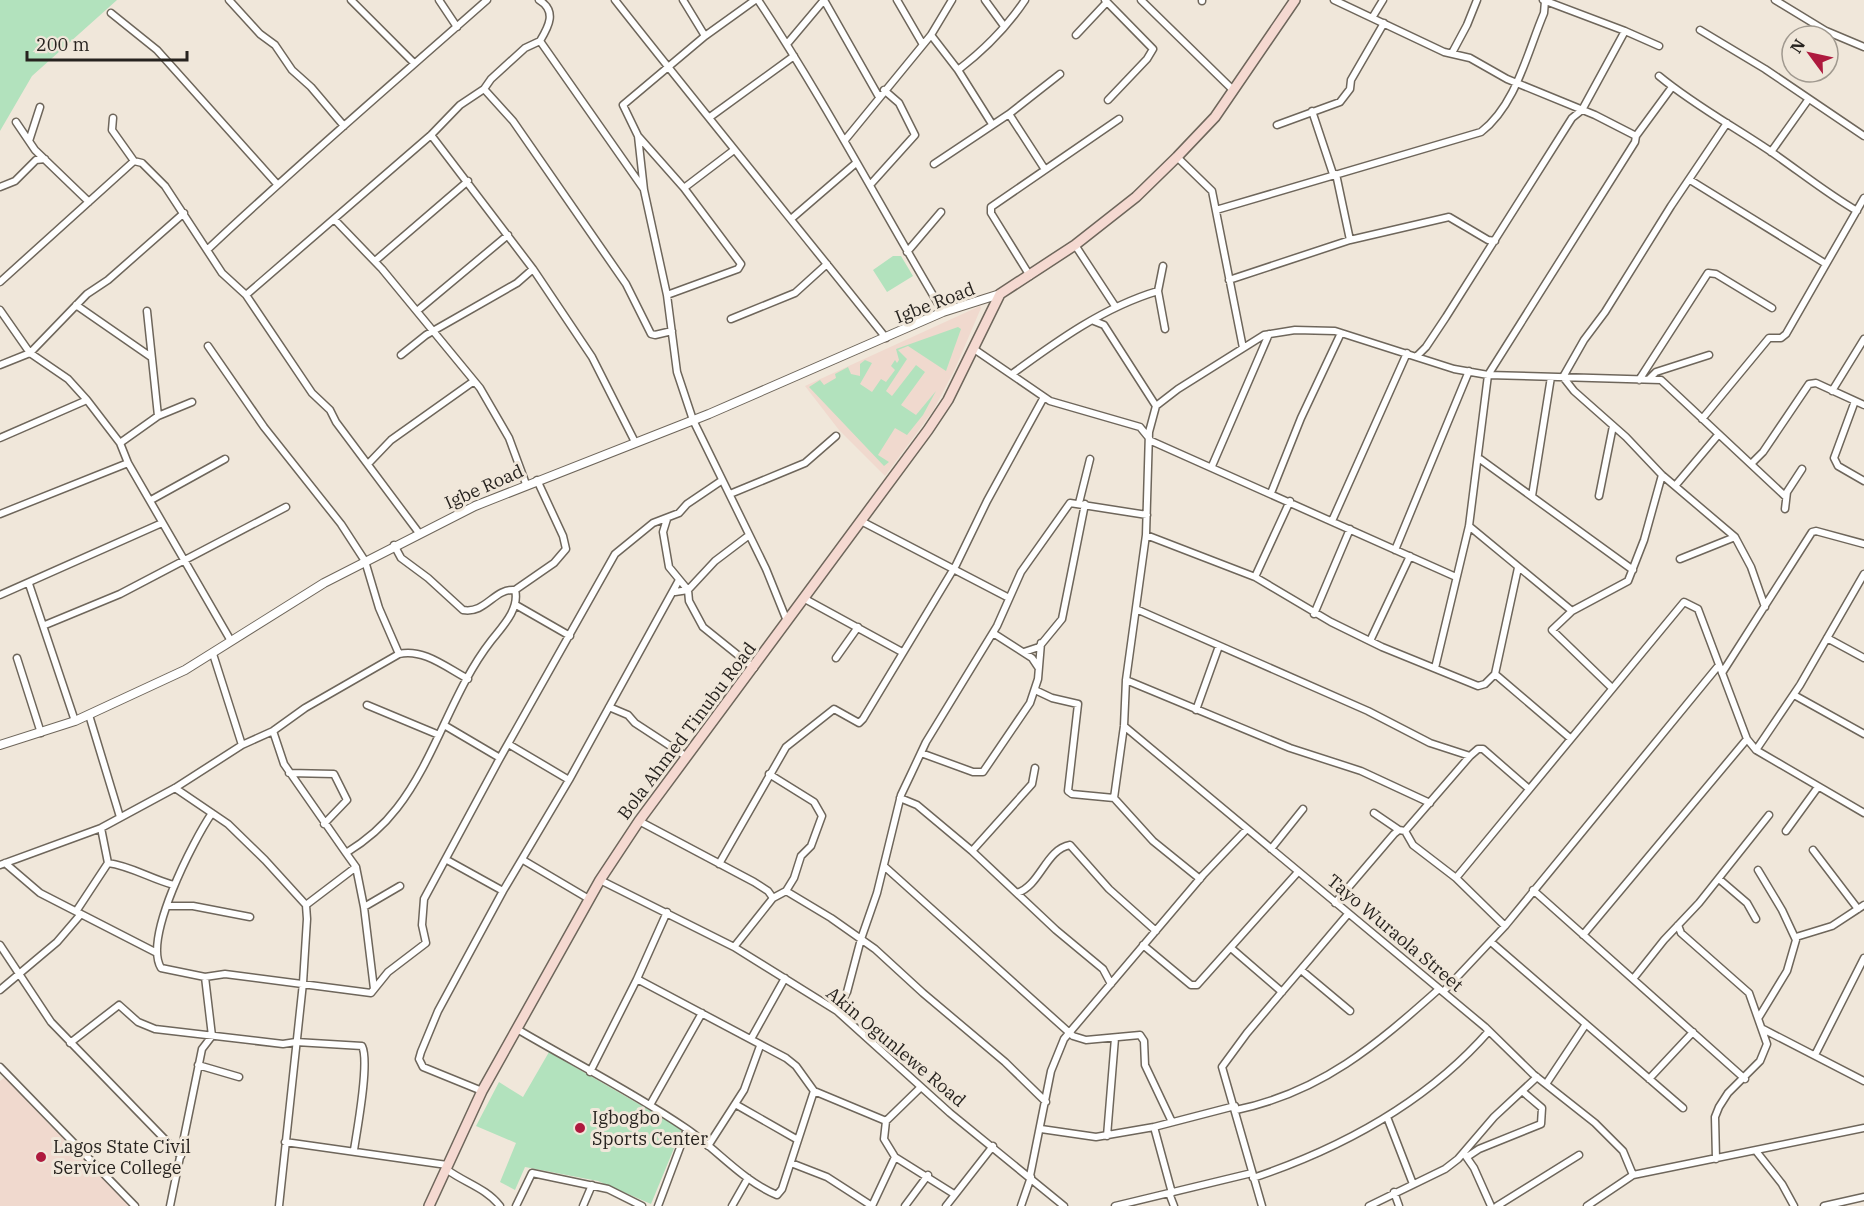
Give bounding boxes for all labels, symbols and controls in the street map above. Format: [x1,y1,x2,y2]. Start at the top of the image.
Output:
scale bar [27,24,188,62]
north arrow [1780,24,1840,84]
text: 200 m [36,33,90,56]
text: N [1786,35,1809,57]
street label: Igbe Road [892,277,978,328]
street label: Igbe Road [441,459,527,514]
street label: Bola Ahmed Tinubu Road [612,637,761,824]
street label: Tayo Wuraola Street [1323,869,1468,996]
street label: Akin Ogunlewe Road [822,982,971,1112]
place label: Igbogbo Sports Center [592,1106,708,1150]
marker: Igbogbo Sports Center [573,1121,587,1135]
place label: Lagos State Civil Service College [53,1135,191,1179]
marker: Lagos State Civil Service College [34,1150,48,1164]

